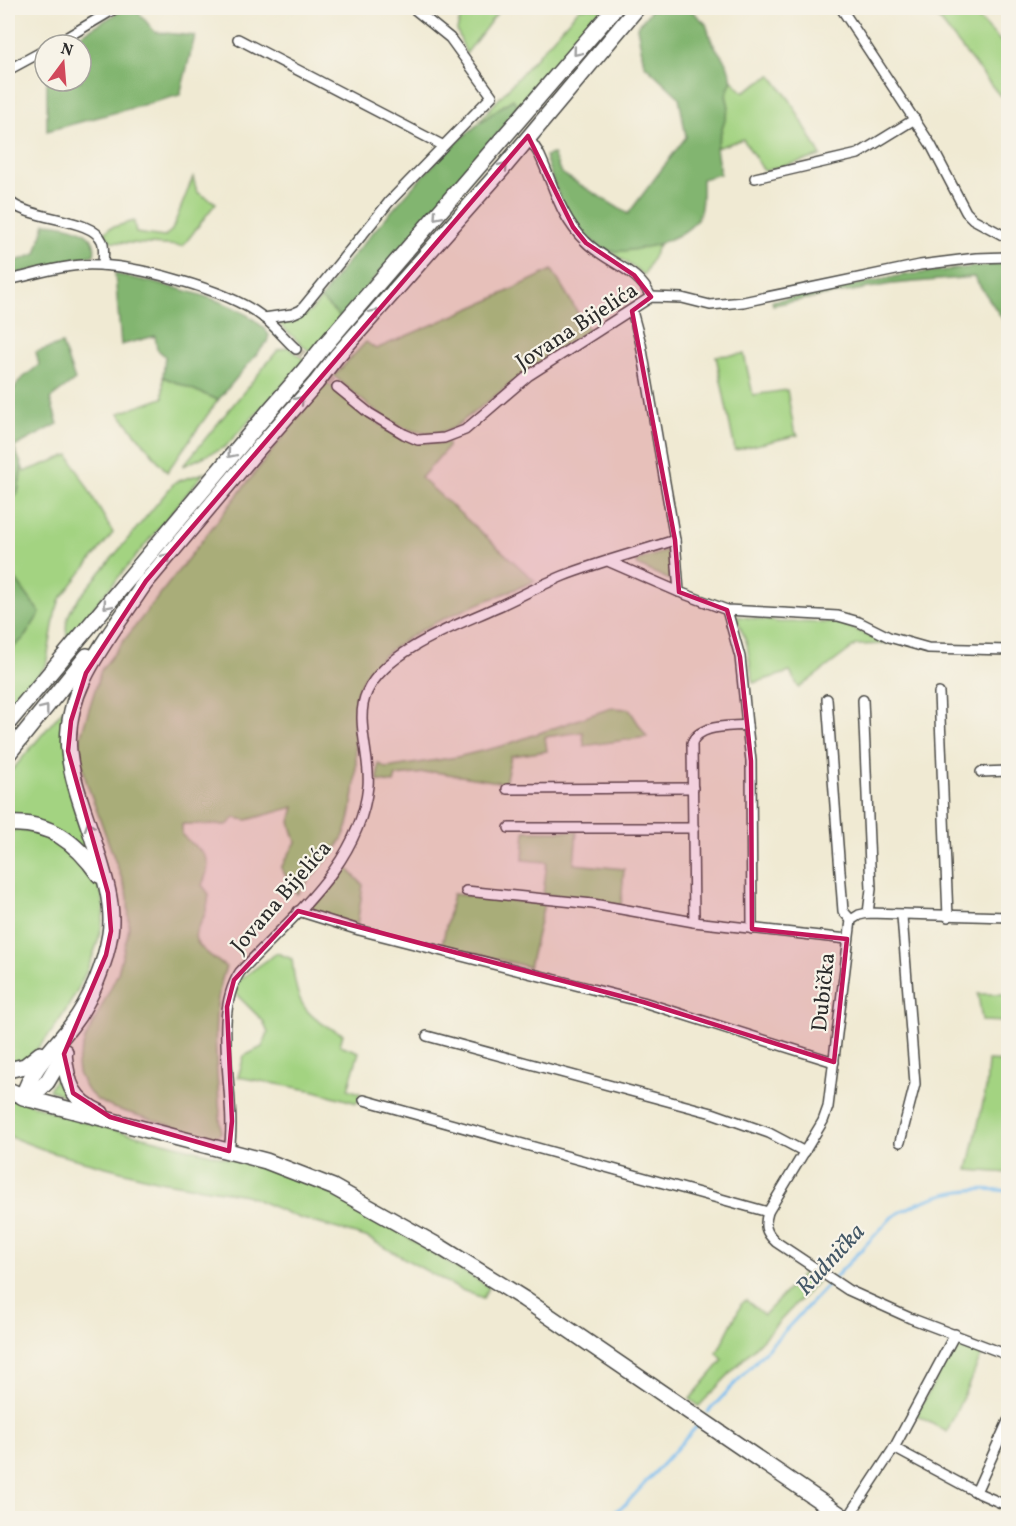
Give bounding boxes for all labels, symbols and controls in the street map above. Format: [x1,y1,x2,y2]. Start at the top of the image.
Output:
north arrow [33,33,93,93]
text: N [58,38,76,63]
one-way arrow [574,45,585,56]
one-way arrow [496,162,507,173]
one-way arrow [433,210,444,220]
street label: Jovana Bijelića [510,276,645,378]
one-way arrow [368,309,379,320]
one-way arrow [293,397,304,407]
one-way arrow [227,447,238,458]
one-way arrow [159,553,170,564]
one-way arrow [103,598,114,609]
one-way arrow [37,705,48,716]
one-way arrow [84,821,96,832]
street label: Jovana Bijelića [224,834,340,961]
street label: Dubička [805,951,844,1033]
water label: Rudnička [789,1217,874,1304]

